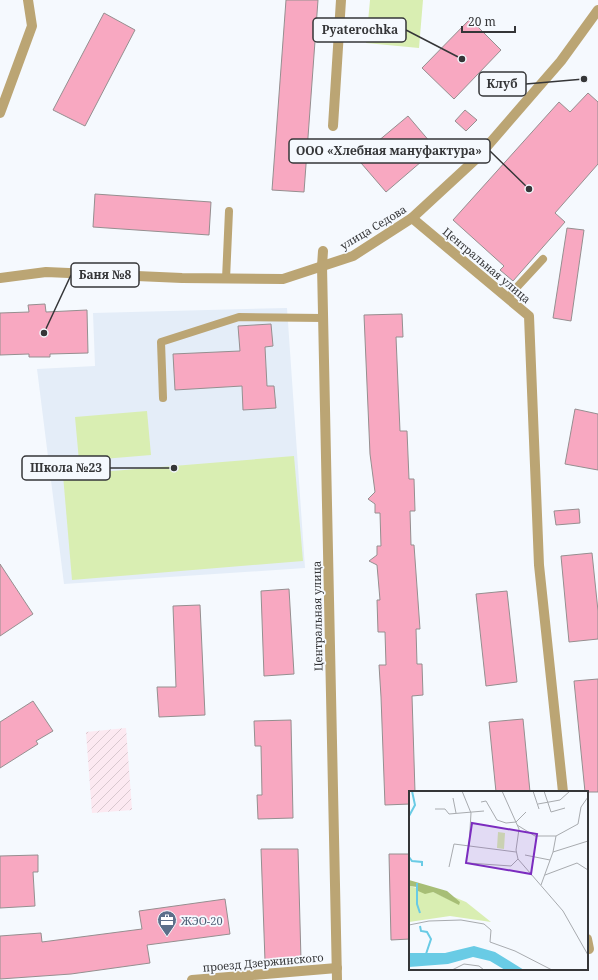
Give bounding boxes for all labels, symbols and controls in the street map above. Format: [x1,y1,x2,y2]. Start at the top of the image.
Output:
scale bar [462,8,515,34]
text: 20 m [468,13,496,30]
callout: Pyaterochka [313,18,406,42]
text: Pyaterochka [322,21,398,38]
callout: Клуб [479,72,526,96]
text: Клуб [487,75,517,92]
callout: ООО «Хлебная мануфактура» [289,139,490,163]
text: ООО «Хлебная мануфактура» [296,142,482,159]
street label: улица Седова [337,201,409,253]
street label: Центральная улица [440,224,534,306]
callout: Баня №8 [71,263,139,287]
text: Баня №8 [79,266,131,283]
callout: Школа №23 [22,456,110,480]
text: Школа №23 [30,459,102,476]
street label: Центральная улица [309,561,325,671]
inset map [409,791,588,970]
office icon: ЖЭО-20 [156,909,178,937]
place label: ЖЭО-20 [180,913,223,928]
street label: проезд Дзержинского [202,949,324,975]

